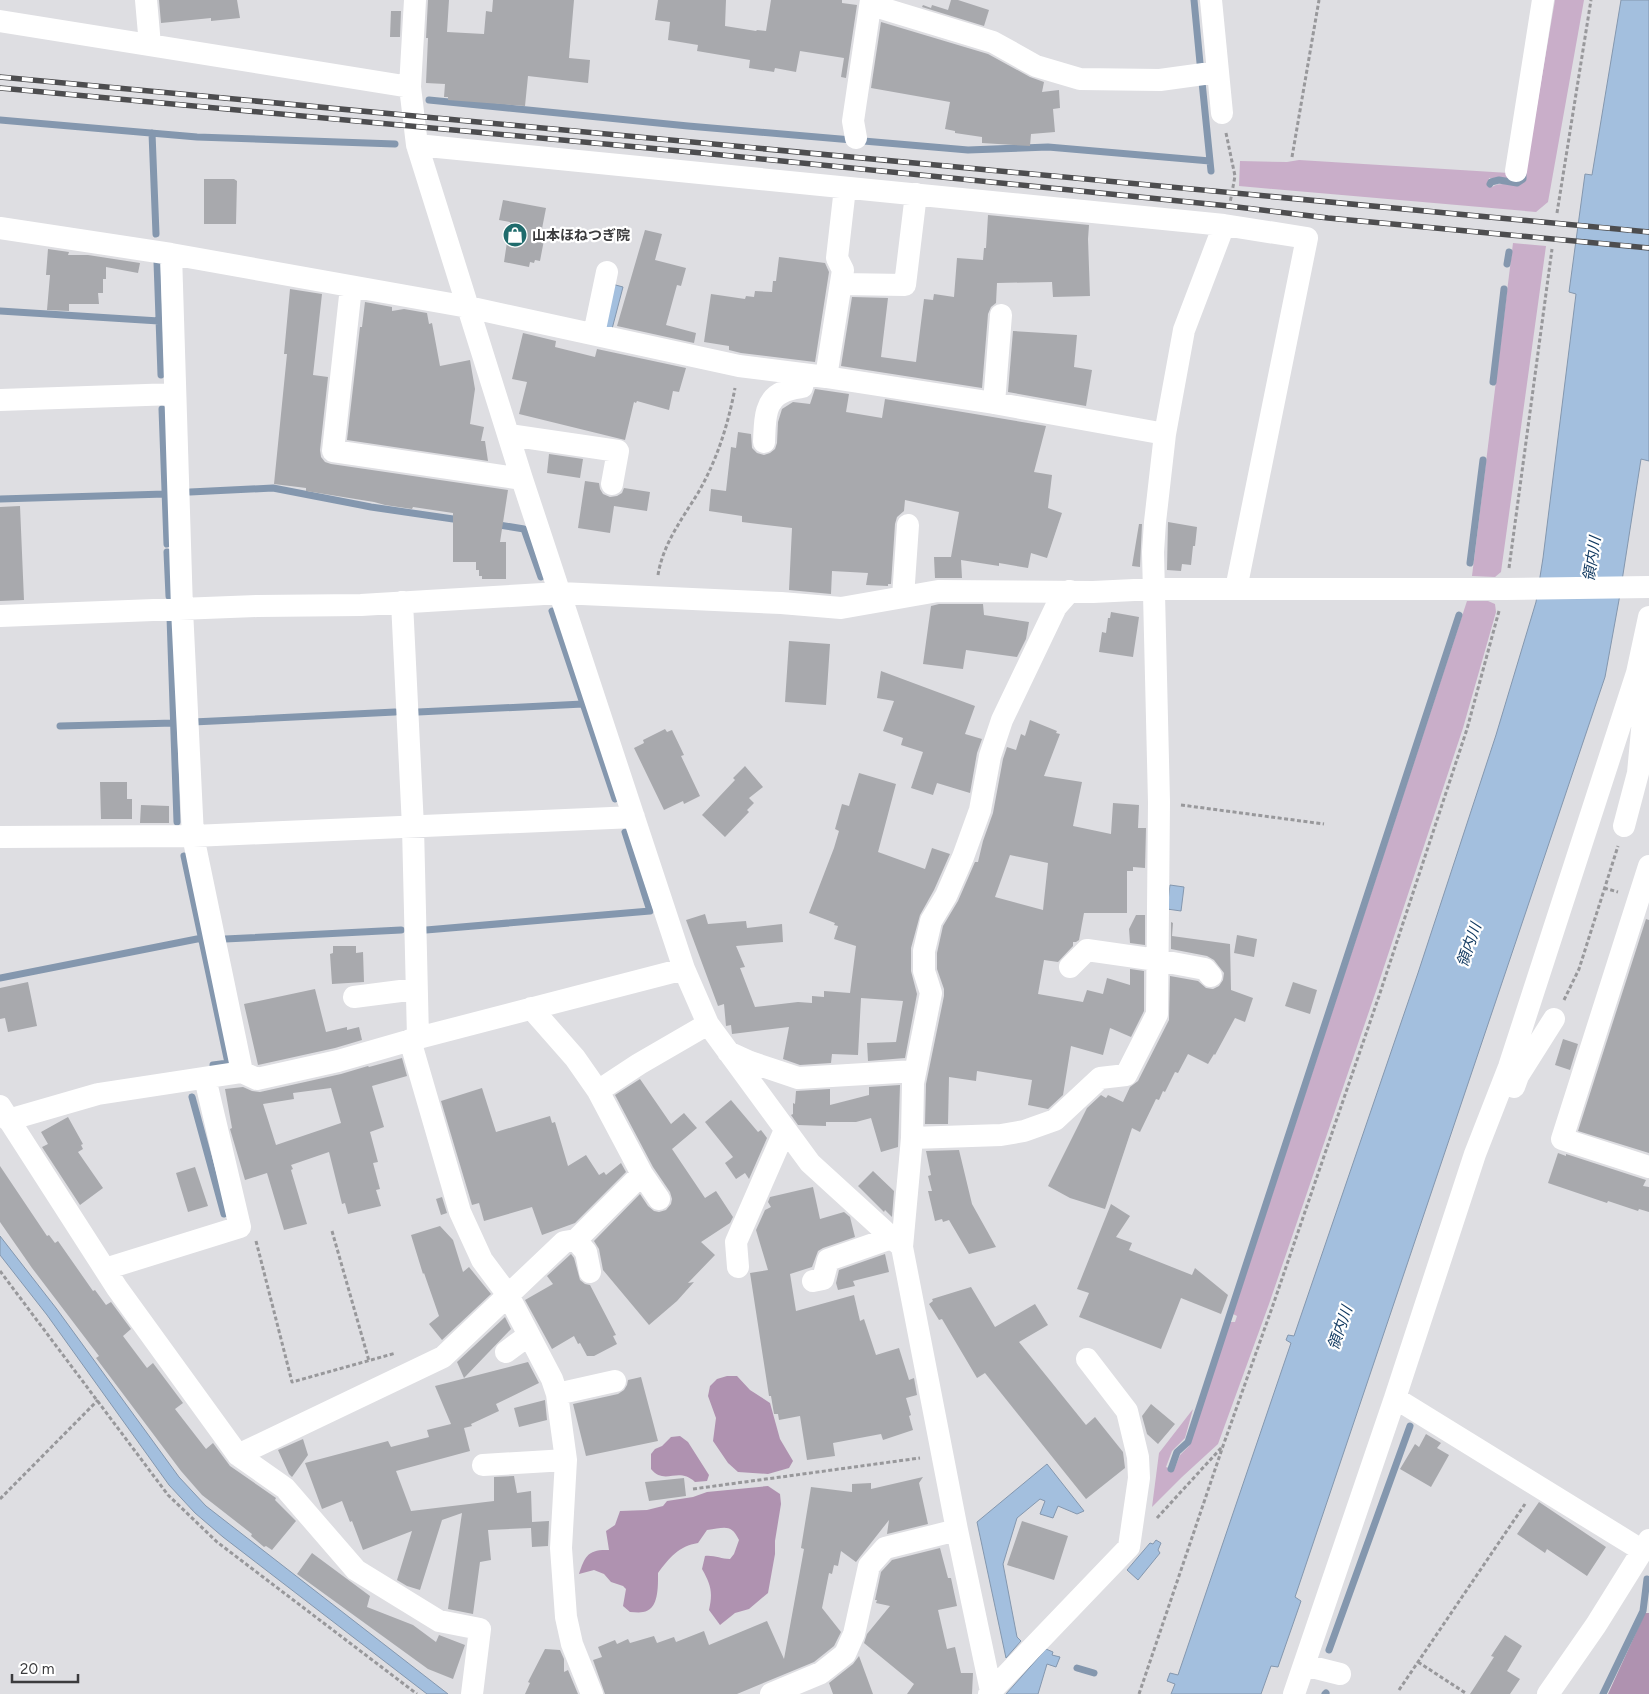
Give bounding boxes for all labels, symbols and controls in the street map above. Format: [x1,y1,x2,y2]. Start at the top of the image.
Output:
shop icon: 山本ほねつぎ院 [502,222,528,248]
place label: 山本ほねつぎ院 [532,227,630,244]
water label: 領内川 [1580,533,1605,583]
water label: 領内川 [1453,919,1485,969]
water label: 領内川 [1324,1302,1356,1352]
scale bar [12,1652,79,1684]
text: 20 m [20,1660,54,1678]

